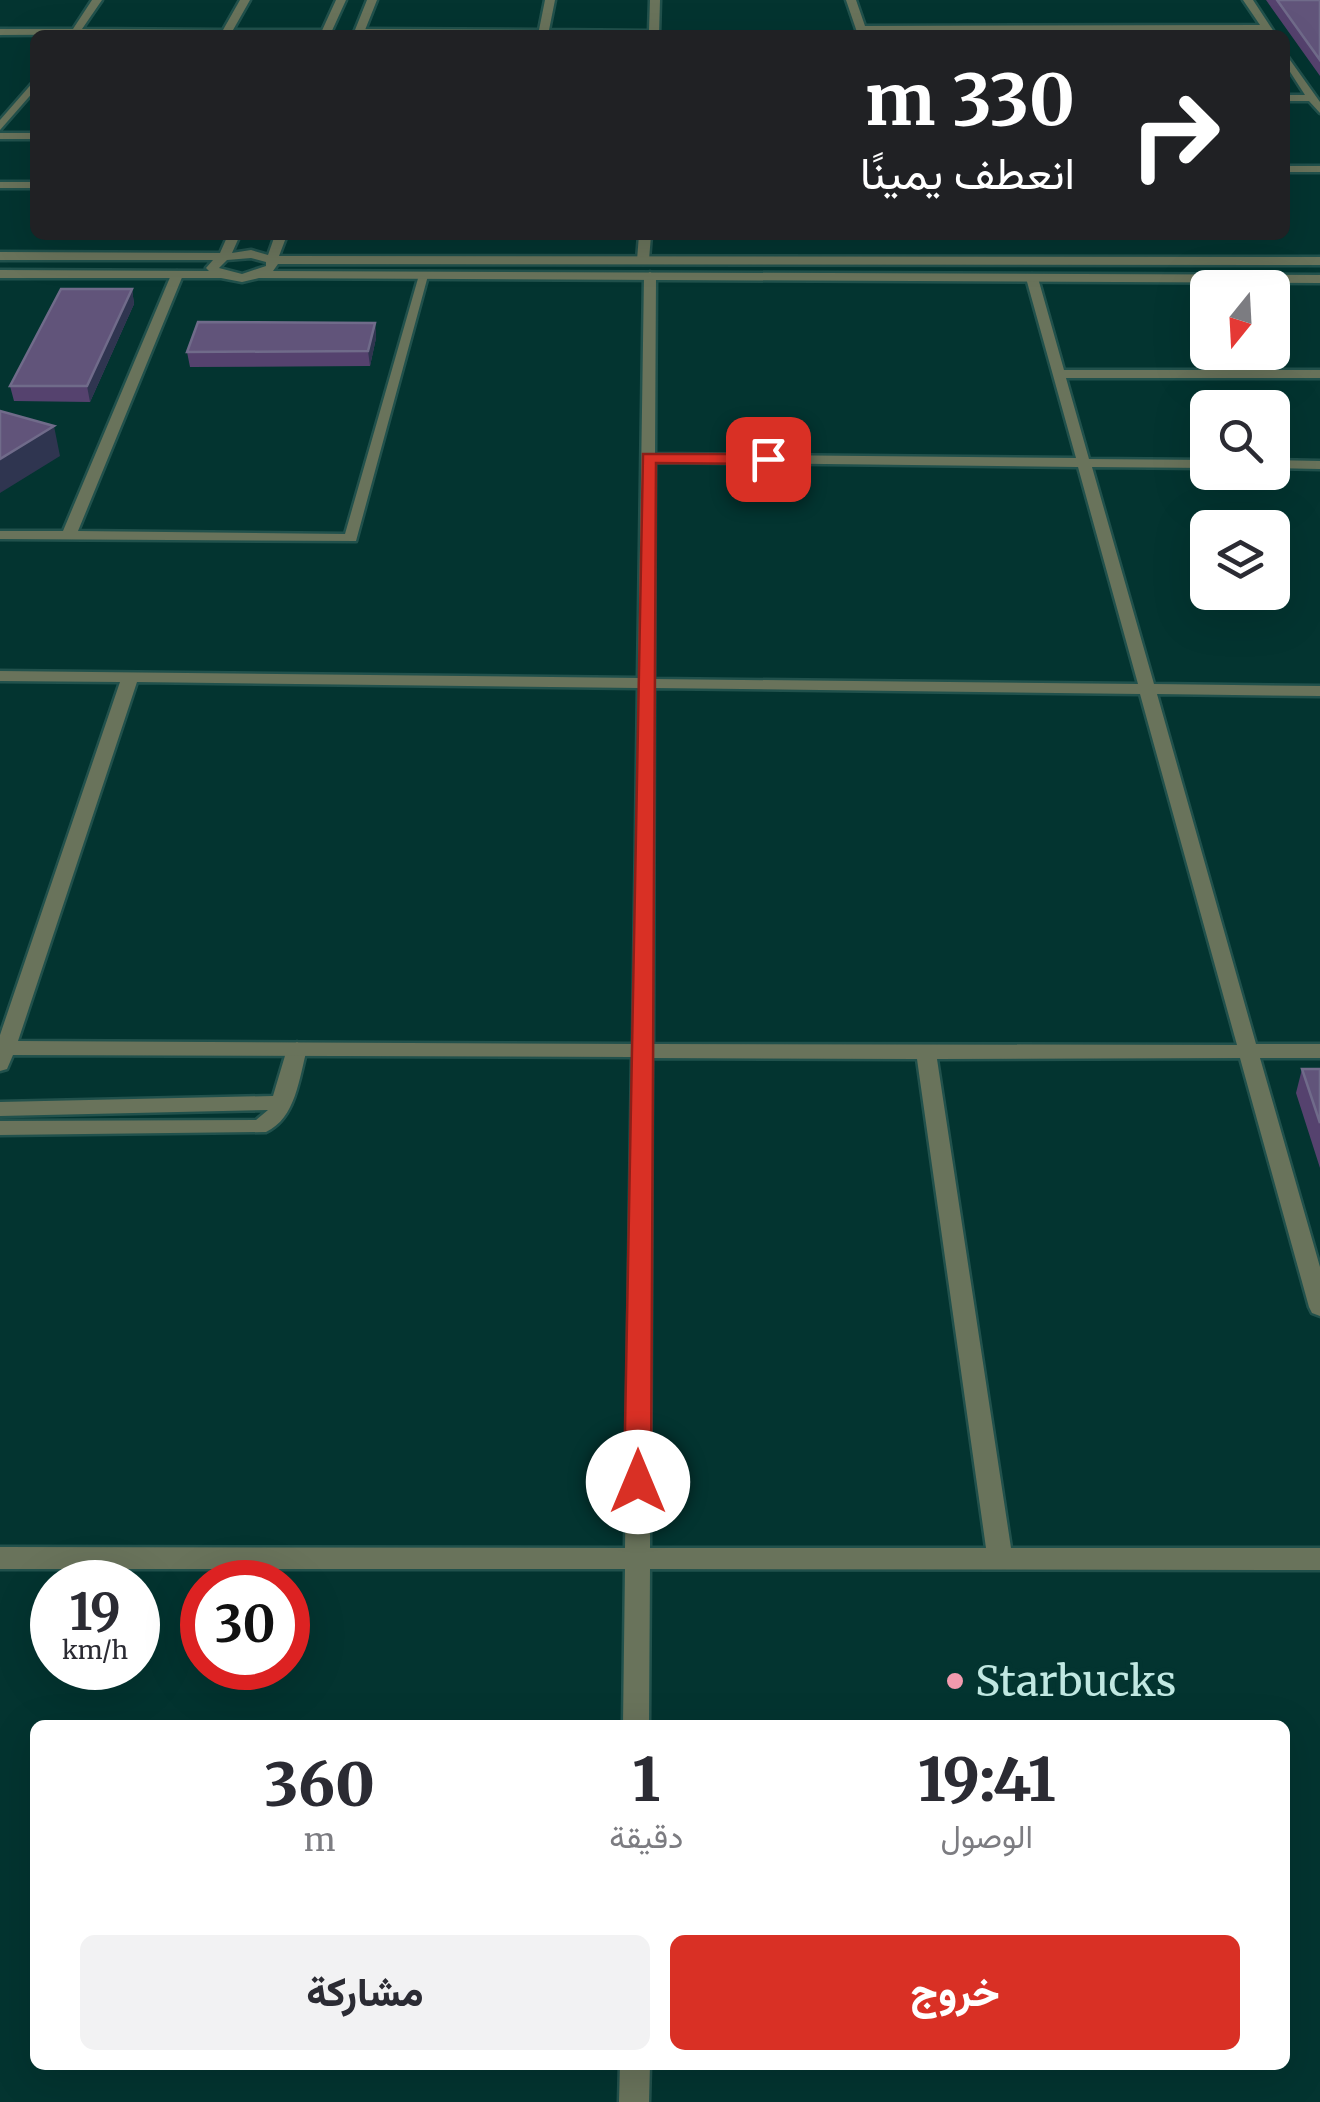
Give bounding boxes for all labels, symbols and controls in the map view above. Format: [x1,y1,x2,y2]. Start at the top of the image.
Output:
text: 330 m [865,56,1075,144]
icon: right [1110,70,1240,200]
text: انعطف يمينًا [860,145,1075,201]
north arrow [1190,270,1290,370]
map controls [1190,270,1290,610]
button: search [1190,390,1290,490]
pin [726,417,811,502]
icon: arrive [741,432,796,487]
button: layers [1190,510,1290,610]
position arrow [586,1430,690,1534]
speed limit sign: 30 [180,1560,310,1690]
text: 19 [69,1581,121,1644]
text: km/h [62,1634,128,1666]
place label: Starbucks [975,1655,1176,1707]
marker: Starbucks [944,1670,966,1692]
text: 1 [632,1742,660,1817]
text: 19:41 [918,1742,1056,1817]
text: 360 [264,1747,375,1822]
text: دقيقة [609,1817,683,1857]
text: الوصول [940,1817,1033,1857]
text: m [304,1820,336,1860]
button: مشاركة [80,1935,650,2050]
button: خروج [670,1935,1240,2050]

